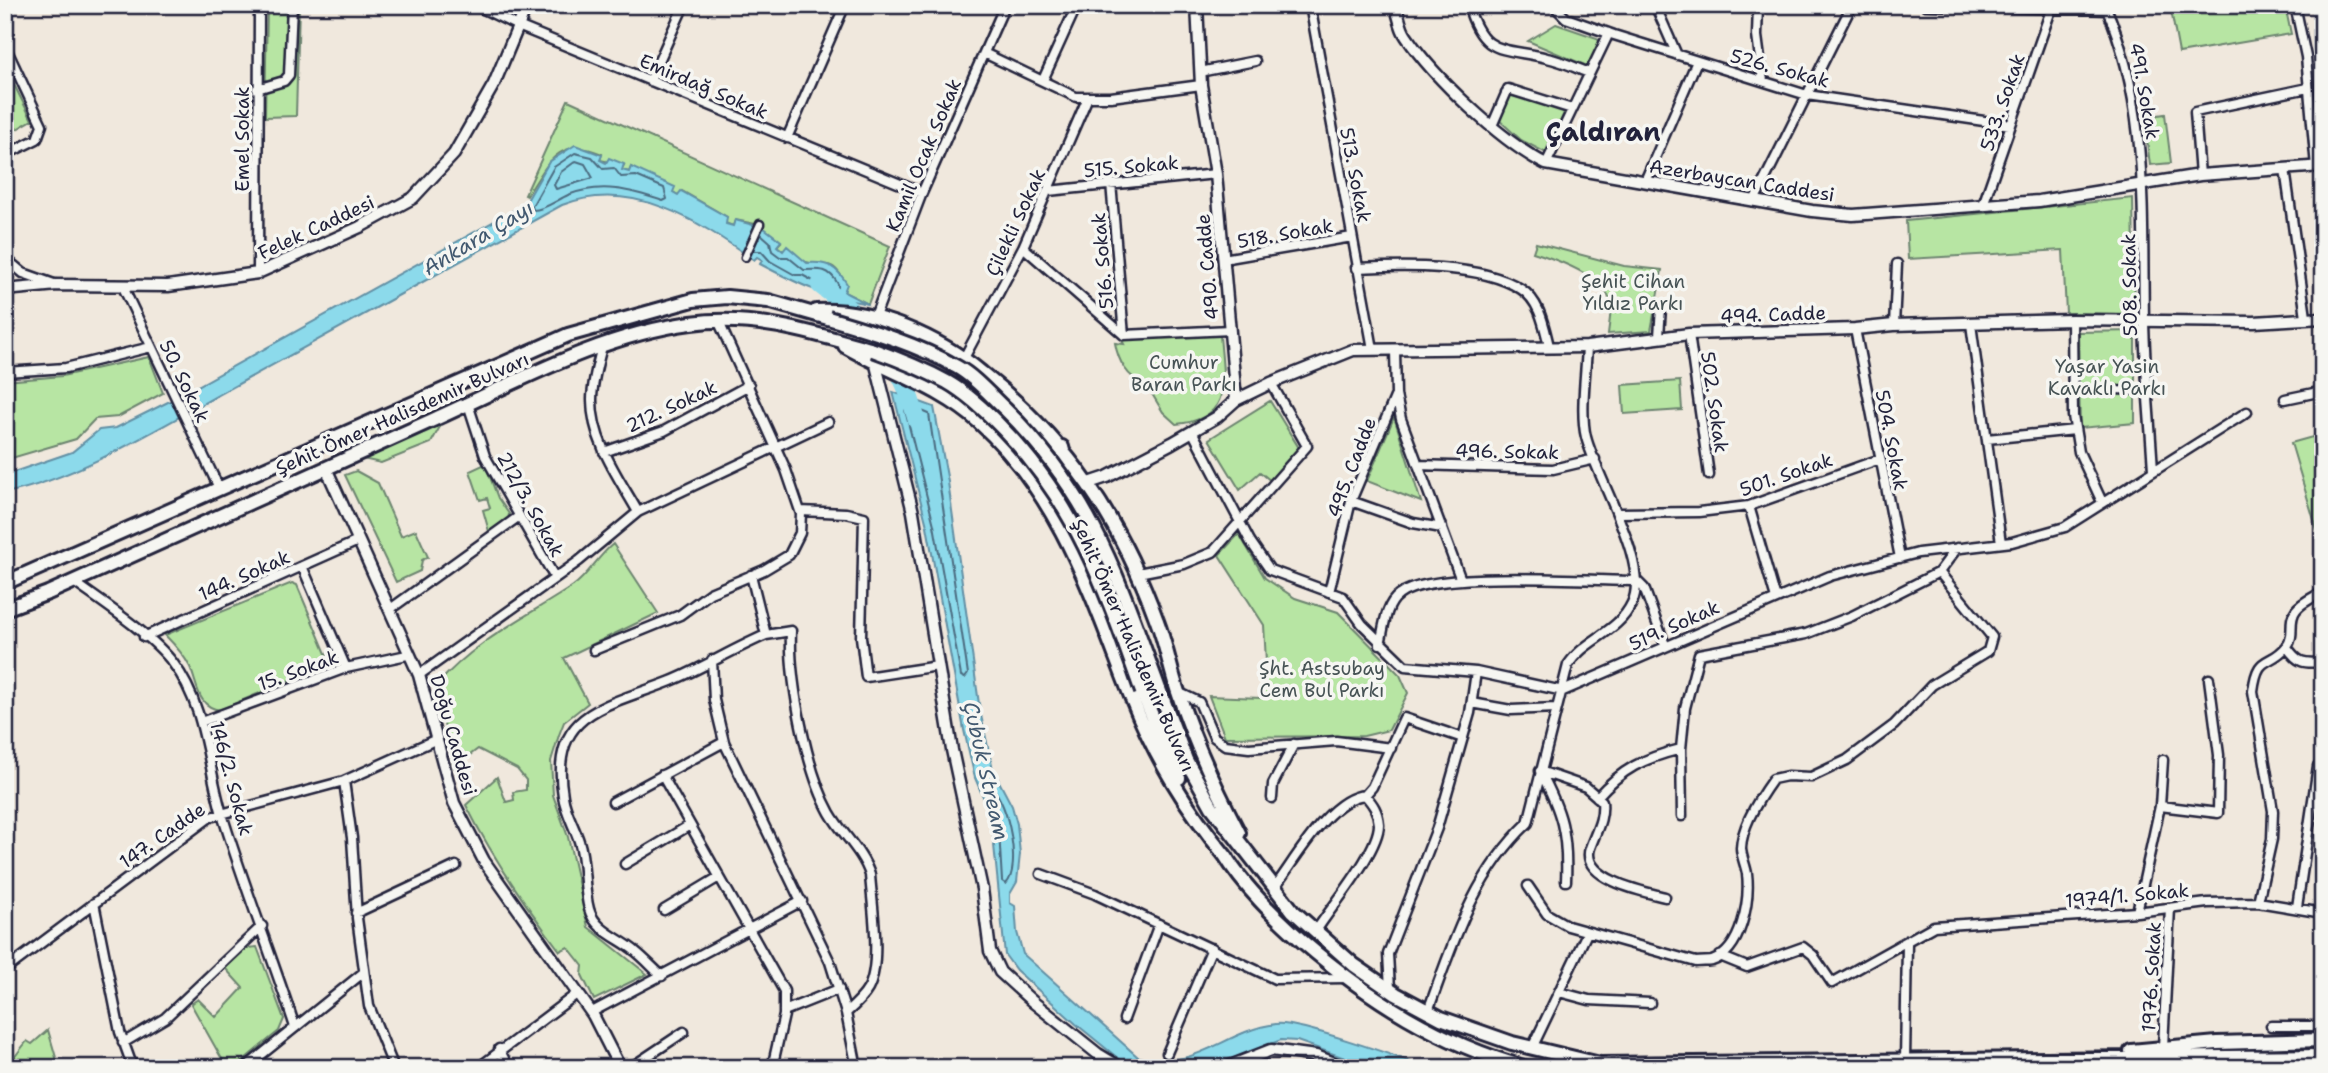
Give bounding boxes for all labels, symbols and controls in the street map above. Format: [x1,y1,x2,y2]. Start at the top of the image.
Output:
street label: 491. Sokak [2124,41,2165,142]
street label: 526. Sokak [1728,43,1832,94]
street label: Emirdağ Sokak [636,48,772,125]
street label: 533. Sokak [1974,50,2031,154]
street label: Kamil Ocak Sokak [880,75,967,236]
street label: Emel Sokak [230,86,255,192]
district label: Çaldıran [1545,114,1661,149]
street label: 513. Sokak [1334,125,1377,225]
street label: 515. Sokak [1082,150,1180,183]
street label: Azerbaycan Caddesi [1648,154,1836,207]
street label: Çilekli Sokak [980,164,1051,280]
street label: Felek Caddesi [254,190,378,265]
water label: Ankara Çayı [417,194,539,282]
street label: 516. Sokak [1086,212,1119,310]
street label: 490. Cadde [1190,213,1225,321]
street label: 518. Sokak [1235,213,1335,254]
street label: 508. Sokak [2116,233,2143,337]
park label: Şehit Cihan Yıldız Parkı [1581,269,1685,316]
street label: 494. Cadde [1720,300,1826,329]
street label: 50. Sokak [154,336,215,427]
street label: Şehit Ömer Halisdemir Bulvarı [271,346,533,481]
park label: Cumhur Baran Parkı [1131,350,1237,397]
street label: 502. Sokak [1695,350,1734,454]
park label: Yaşar Yasin Kavaklı Parkı [2048,354,2166,401]
street label: 212. Sokak [622,374,721,438]
street label: 504. Sokak [1869,388,1914,493]
street label: 495. Cadde [1321,414,1382,521]
street label: 496. Sokak [1455,438,1559,465]
street label: 212/3. Sokak [491,447,570,562]
street label: 501. Sokak [1736,447,1836,502]
street label: Şehit Ömer Halisdemir Bulvarı [1066,514,1201,776]
street label: 144. Sokak [194,544,294,607]
street label: 519. Sokak [1625,594,1724,657]
street label: 15. Sokak [254,644,342,697]
park label: Şht. Astsubay Cem Bul Parkı [1259,656,1385,703]
street label: Doğu Caddesi [424,672,483,798]
water label: Çubuk Stream [956,699,1016,843]
street label: 146/2. Sokak [204,718,259,838]
street label: 147. Cadde [114,797,210,874]
street label: 1974/1. Sokak [2064,878,2190,913]
street label: 1976. Sokak [2136,921,2167,1033]

